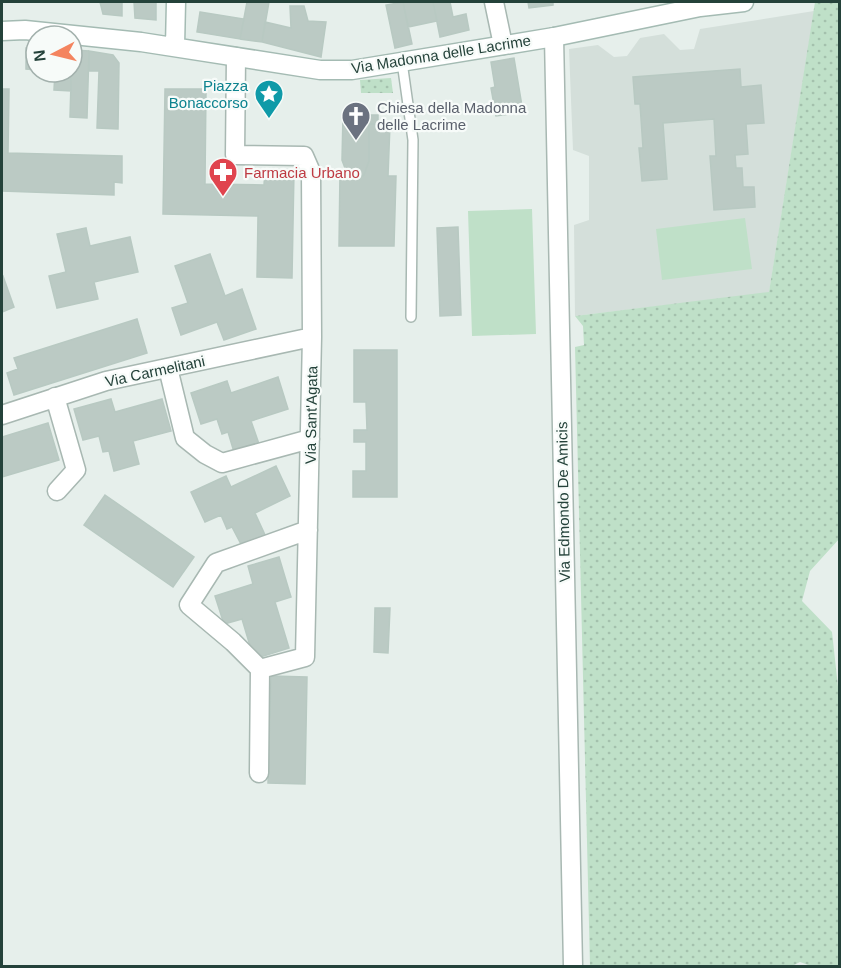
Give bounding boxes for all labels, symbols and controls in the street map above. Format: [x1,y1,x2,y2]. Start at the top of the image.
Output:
north arrow [24,24,84,84]
street label: Via Madonna delle Lacrime [350,31,532,77]
text: N [30,49,49,63]
place label: Piazza Bonaccorso [169,77,249,111]
place icon: Piazza Bonaccorso [253,78,285,120]
place label: Chiesa della Madonna delle Lacrime [377,99,527,133]
church icon: Chiesa della Madonna delle Lacrime [340,100,372,142]
pharmacy icon: Farmacia Urbano [207,156,239,198]
place label: Farmacia Urbano [244,164,360,181]
street label: Via Carmelitani [104,352,206,390]
street label: Via Sant'Agata [302,365,320,464]
street label: Via Edmondo De Amicis [553,422,573,582]

